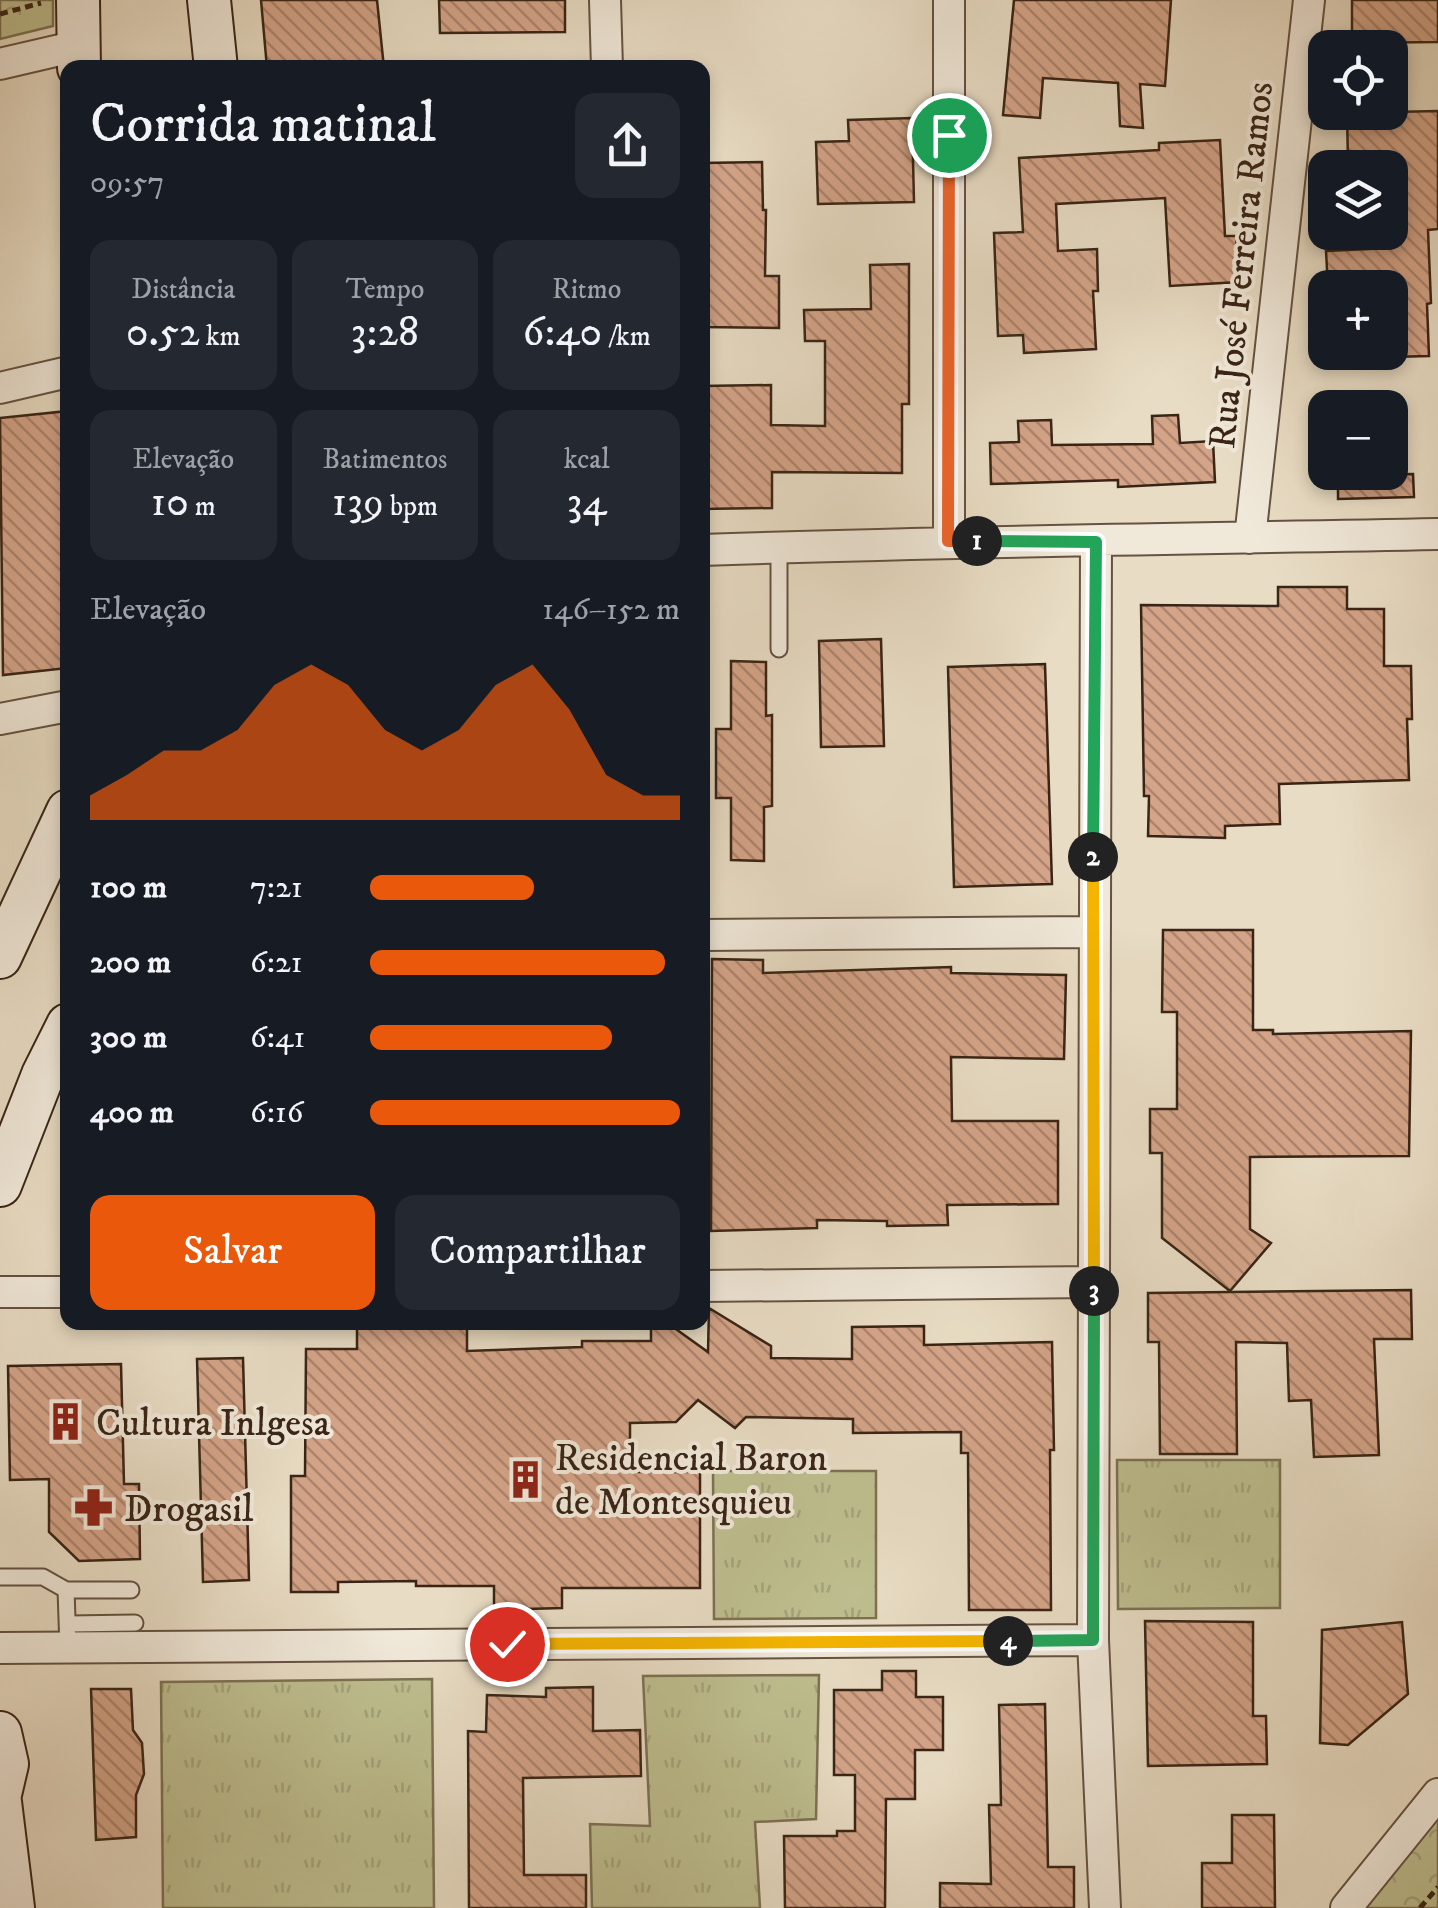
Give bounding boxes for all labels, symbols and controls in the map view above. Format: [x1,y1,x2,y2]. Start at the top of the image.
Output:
map controls [1308,30,1408,490]
button: locate [1308,30,1408,130]
street label: Rua José Ferreira Ramos [1199,79,1285,451]
text: Corrida matinal [90,91,436,160]
button: share [575,93,680,198]
pin [907,93,992,178]
icon: arrive [922,108,977,163]
button: layers [1308,150,1408,250]
text: 09:57 [90,163,164,203]
button: + [1308,270,1408,370]
text: Distância [131,272,235,307]
text: Tempo [346,272,424,307]
text: Ritmo [552,272,621,307]
text: 0.52 [126,307,200,359]
text: 3:28 [351,307,419,359]
text: 6:40 [523,307,602,359]
text: km [200,319,241,354]
text: /km [602,319,651,354]
button: − [1308,390,1408,490]
text: Elevação [133,442,234,477]
text: Batimentos [323,442,447,477]
text: kcal [564,442,610,477]
text: 10 [151,477,189,529]
text: 139 [332,477,384,529]
text: 34 [567,477,607,529]
text: m [189,489,216,524]
text: bpm [384,489,438,524]
pin: 1 [952,516,1002,566]
text: 1 [972,523,982,558]
text: Elevação [90,590,206,630]
text: 146–152 m [542,590,680,630]
pin: 2 [1068,832,1118,882]
text: 2 [1086,839,1100,874]
text: 100 m [90,868,167,908]
text: 7:21 [250,868,303,908]
text: 200 m [90,943,171,983]
text: 6:21 [250,943,302,983]
text: 300 m [90,1018,167,1058]
text: 6:41 [250,1018,305,1058]
text: 400 m [90,1093,174,1133]
text: 6:16 [250,1093,303,1133]
button: Salvar [90,1195,375,1310]
button: Compartilhar [395,1195,680,1310]
pin: 3 [1069,1266,1119,1316]
text: 3 [1089,1273,1099,1308]
place label: Cultura Inlgesa [96,1400,330,1448]
building icon: Cultura Inlgesa [45,1401,87,1443]
place label: Residencial Baron de Montesquieu [555,1435,827,1527]
building icon: Residencial Baron de Montesquieu [504,1458,546,1500]
place label: Drogasil [124,1486,254,1534]
pharmacy icon: Drogasil [73,1487,115,1529]
pin [465,1602,550,1687]
pin: 4 [983,1616,1033,1666]
icon: check [480,1617,535,1672]
text: 4 [1000,1623,1016,1658]

